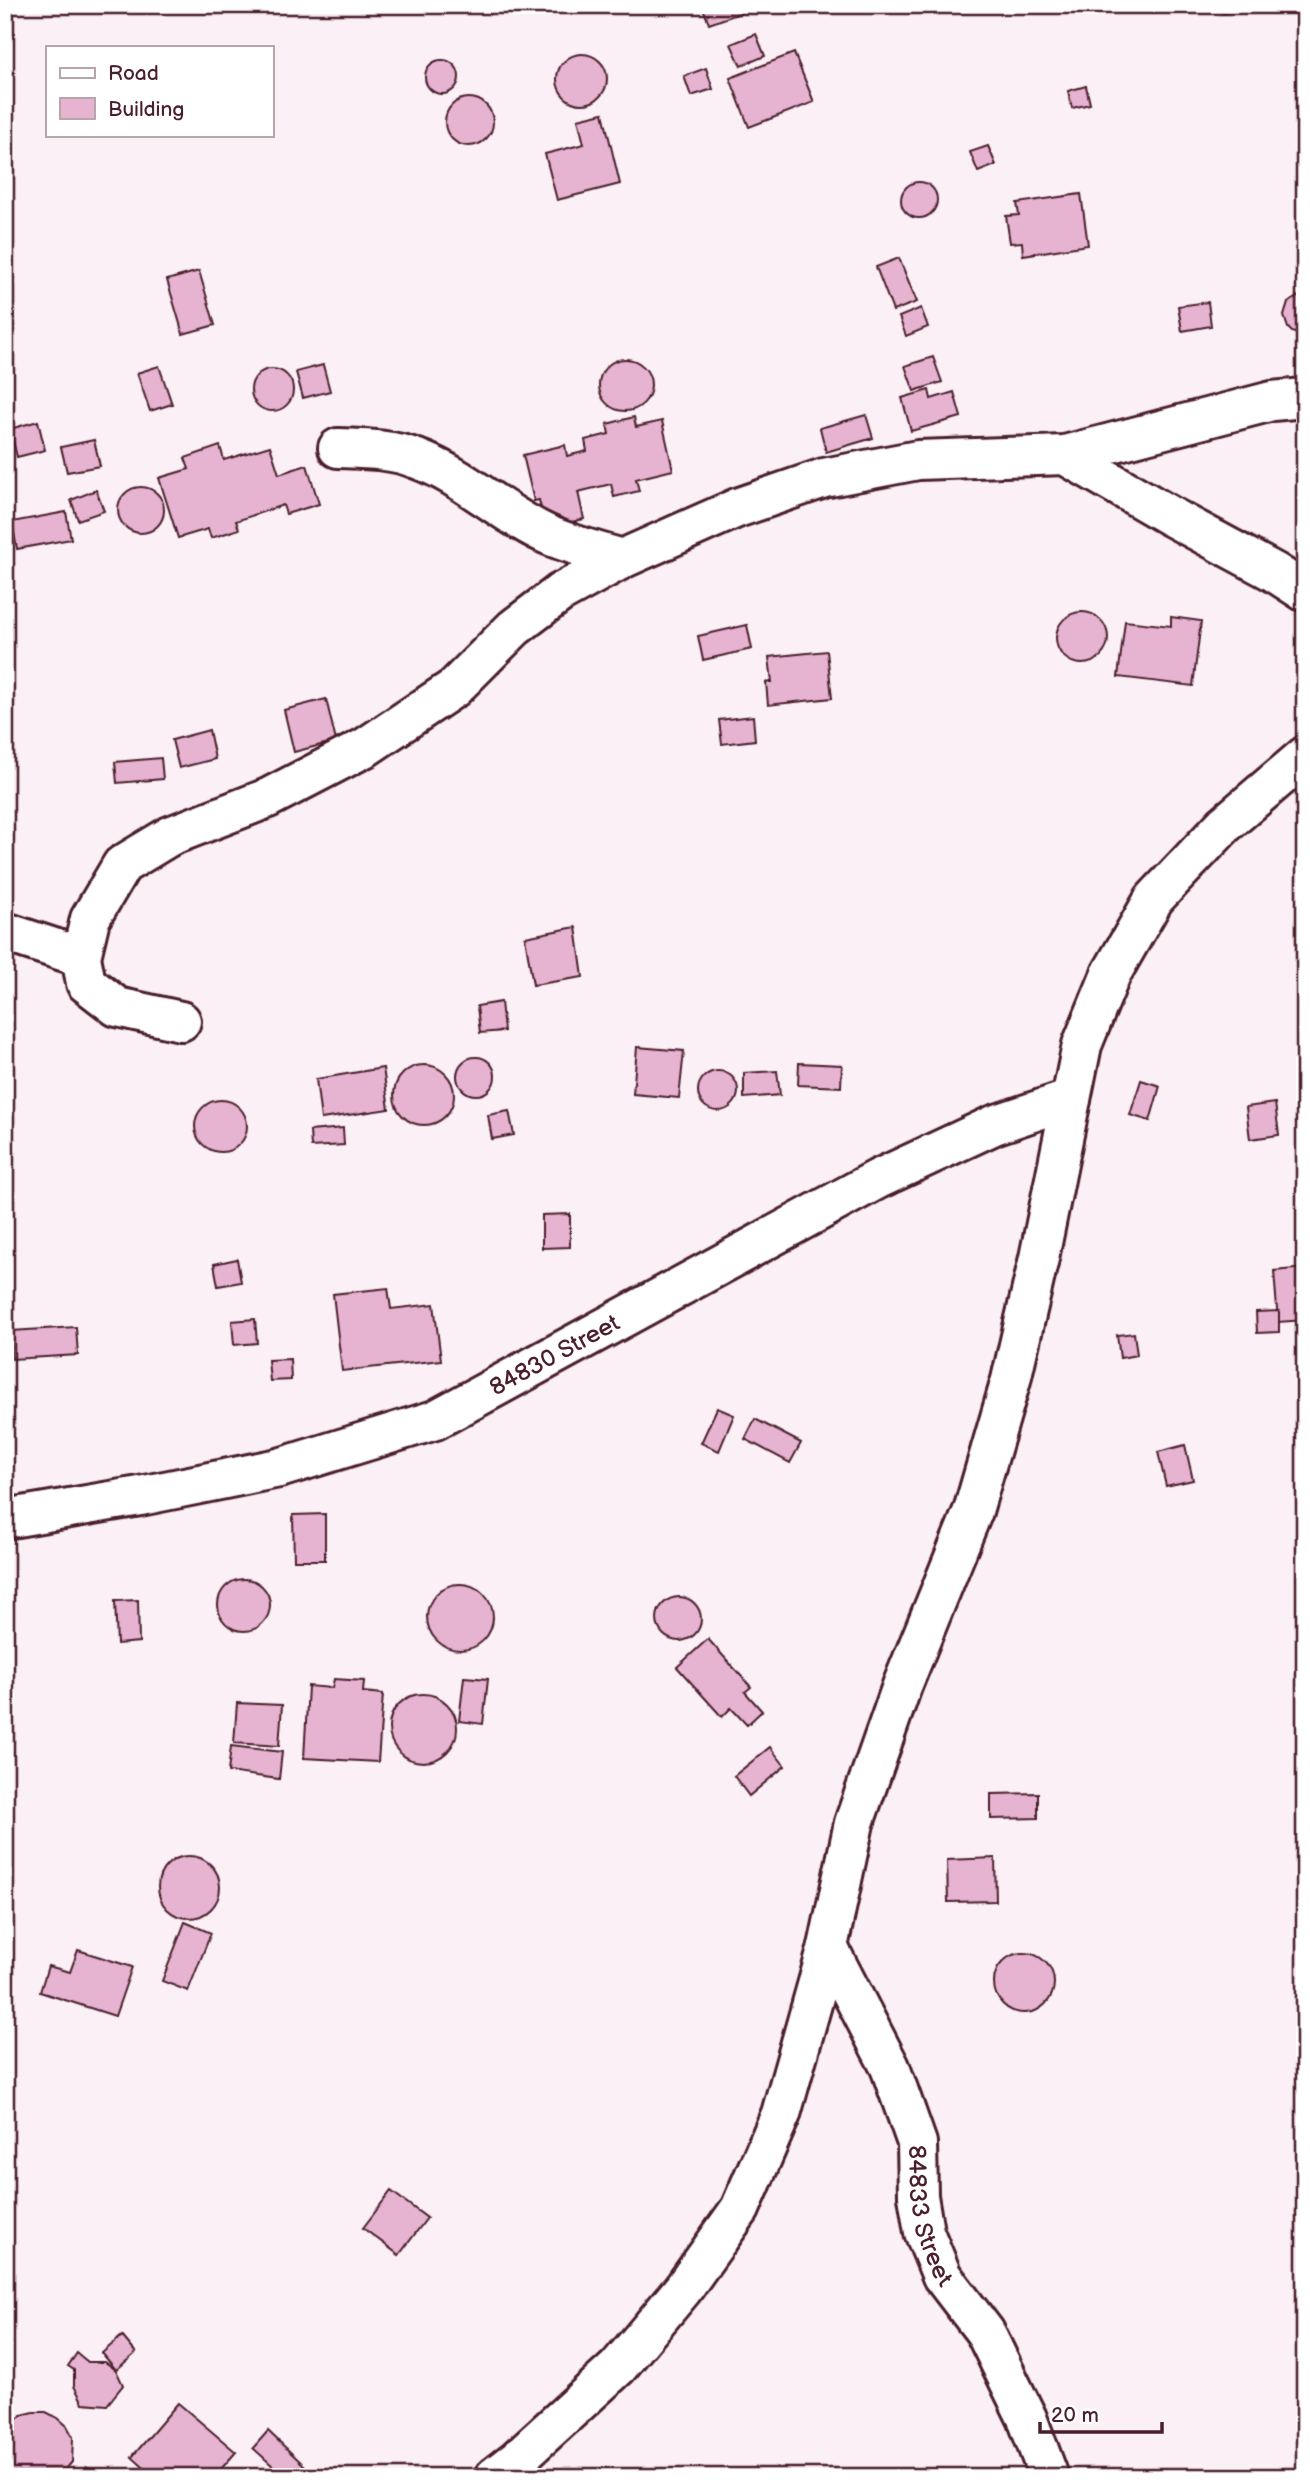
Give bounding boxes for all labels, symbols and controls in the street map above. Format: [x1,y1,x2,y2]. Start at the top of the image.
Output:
legend [46,46,273,136]
text: Road [108,61,159,86]
text: Building [108,97,184,122]
street label: 84830 Street [485,1308,625,1402]
street label: 84833 Street [902,2145,959,2293]
scale bar [1040,2391,1163,2435]
text: 20 m [1051,2403,1099,2428]

